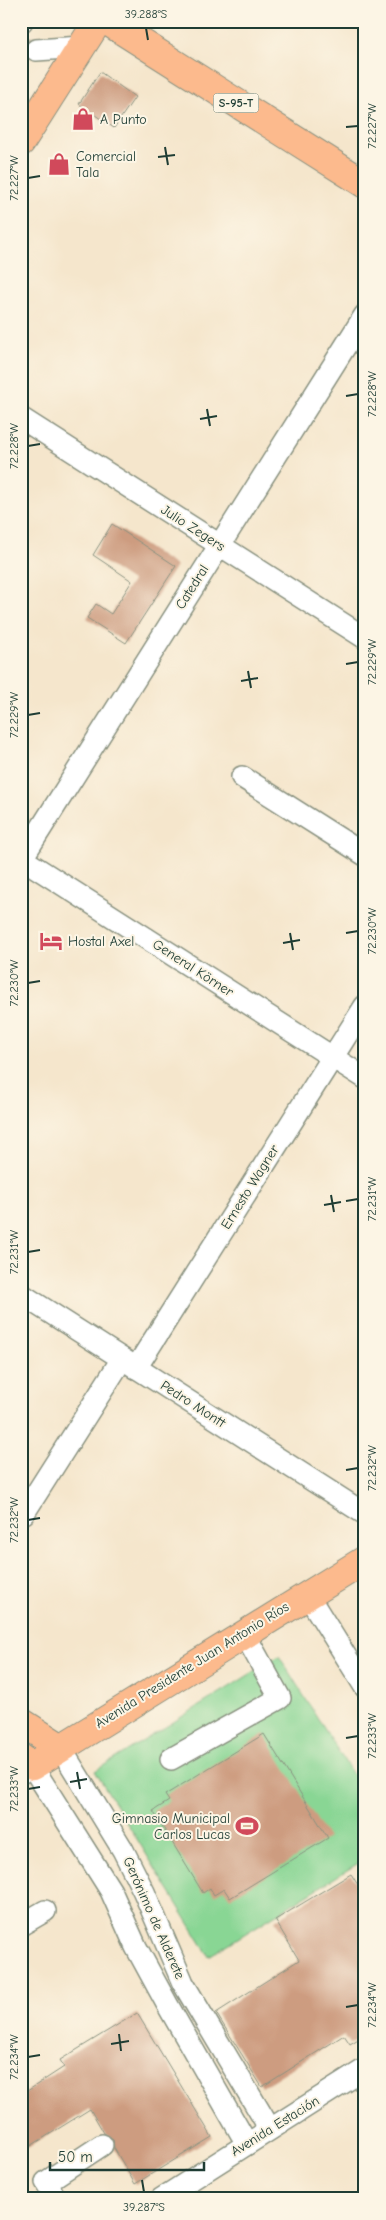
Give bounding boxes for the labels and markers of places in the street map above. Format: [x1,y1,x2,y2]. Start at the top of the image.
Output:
shop icon: A Punto [70,106,96,132]
place label: A Punto [100,111,147,128]
place label: Comercial Tala [76,148,136,181]
shop icon: Comercial Tala [46,151,72,177]
hotel icon: Hostal Axel [38,928,64,954]
place label: Hostal Axel [68,933,134,950]
place label: Gimnasio Municipal Carlos Lucas [112,1810,230,1843]
sports icon: Gimnasio Municipal Carlos Lucas [234,1813,260,1839]

